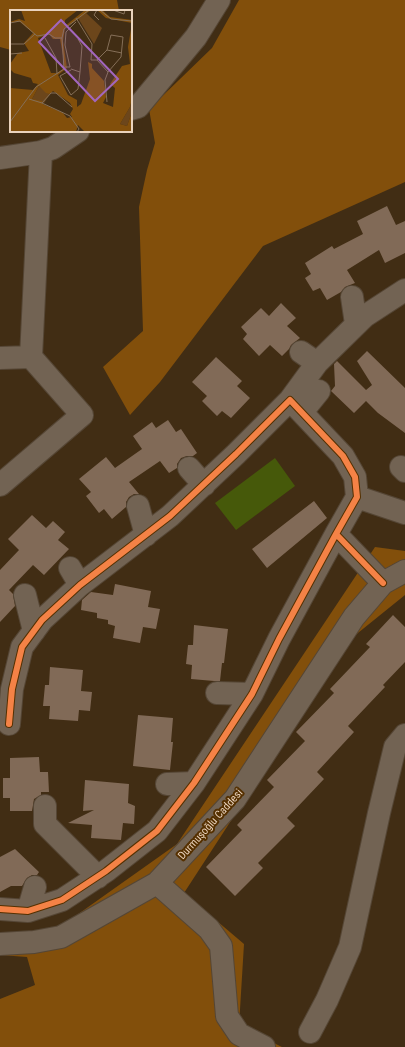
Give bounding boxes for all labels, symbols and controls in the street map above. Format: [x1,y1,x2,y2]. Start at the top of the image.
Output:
inset map [10,10,132,132]
street label: Durmuşoğlu Caddesi [175,787,245,862]

